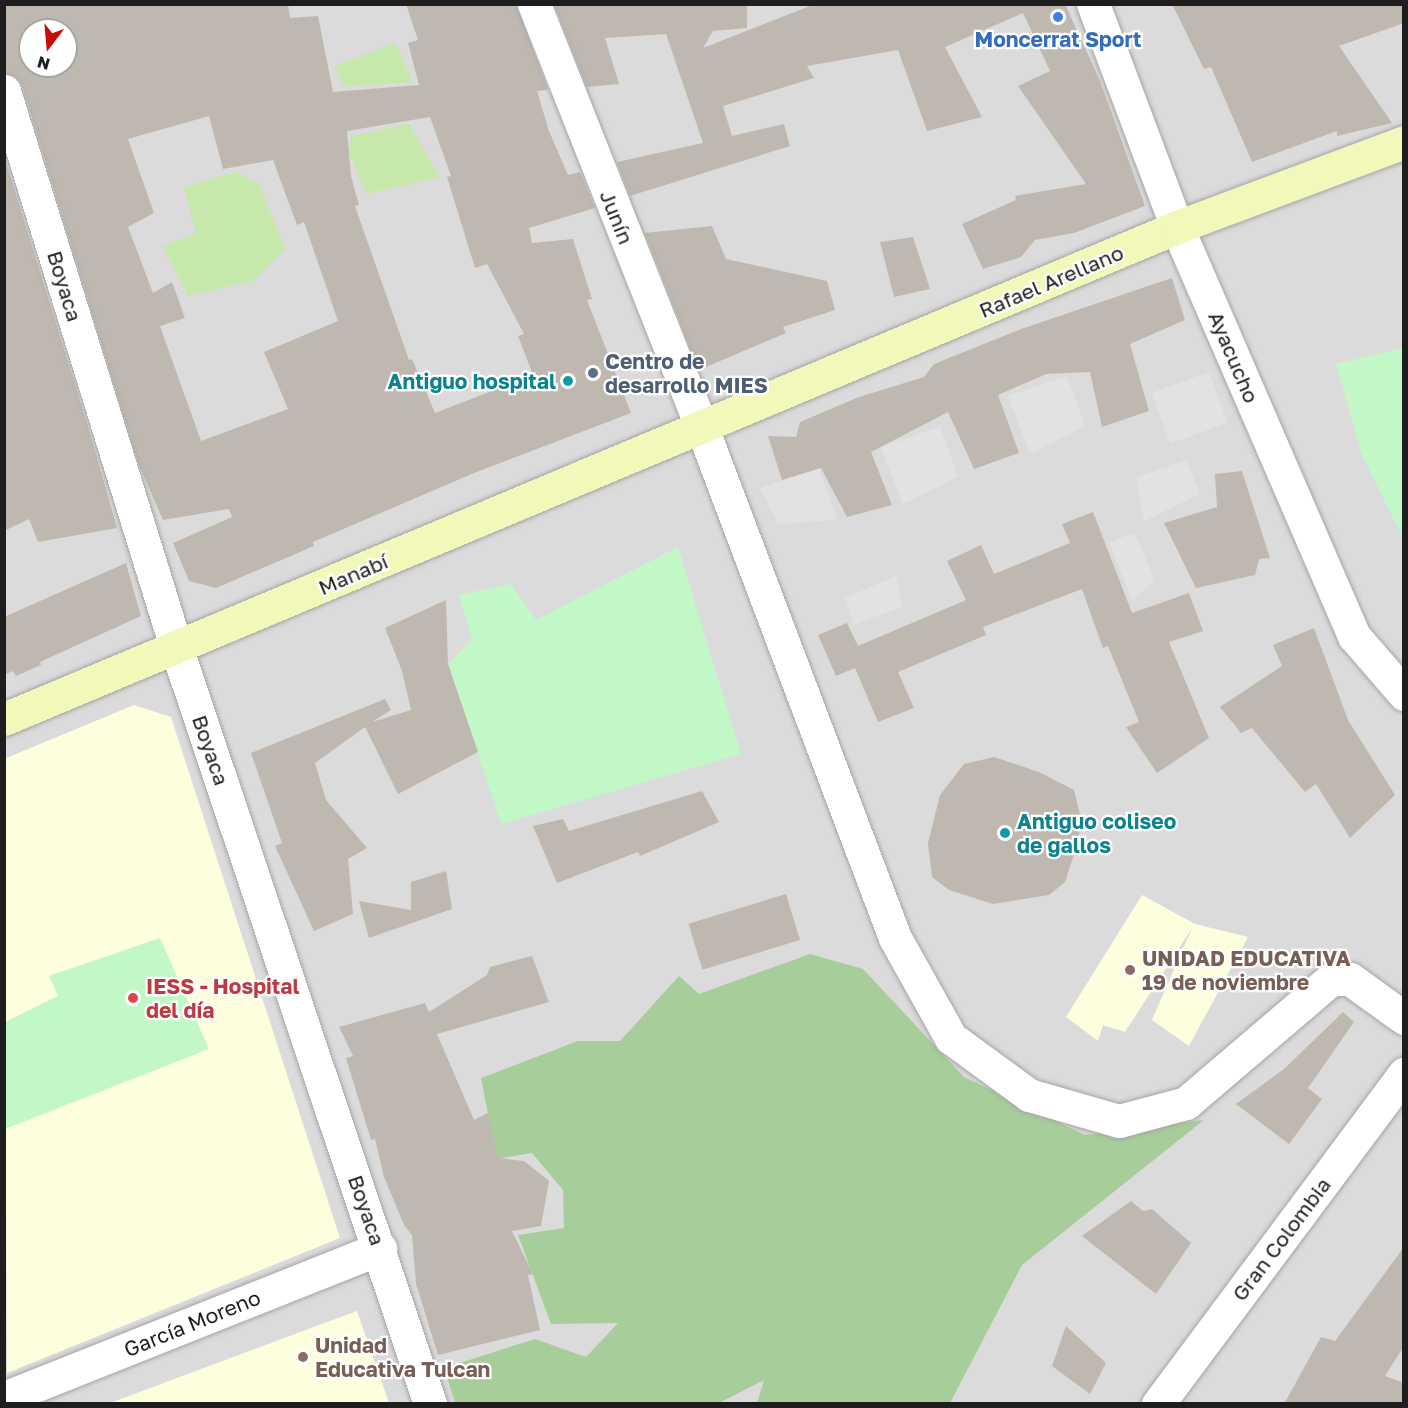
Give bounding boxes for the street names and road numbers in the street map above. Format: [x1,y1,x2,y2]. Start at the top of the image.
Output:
street label: Junín [595,186,639,248]
street label: Rafael Arellano [975,239,1127,323]
street label: Boyaca [42,248,88,324]
street label: Ayacucho [1203,307,1265,407]
street label: Manabí [314,548,392,600]
street label: Boyaca [187,712,235,788]
street label: Boyaca [343,1172,391,1248]
street label: Gran Colombia [1226,1172,1336,1306]
street label: García Moreno [120,1284,264,1362]

